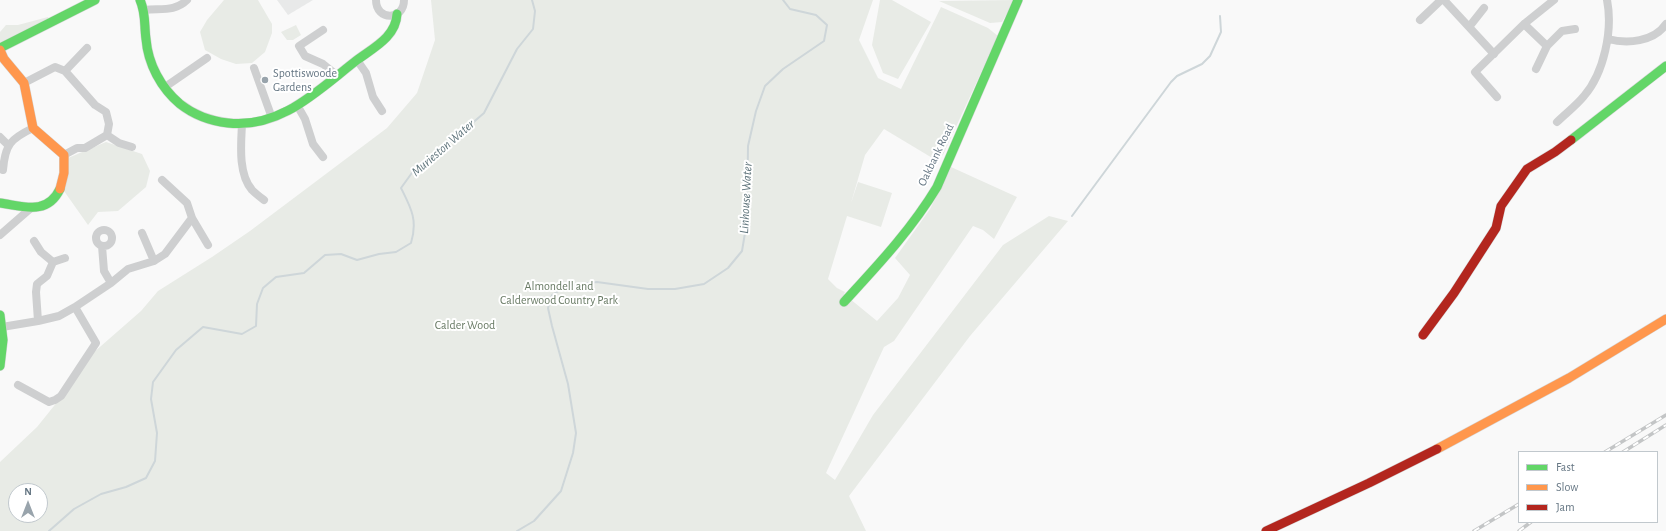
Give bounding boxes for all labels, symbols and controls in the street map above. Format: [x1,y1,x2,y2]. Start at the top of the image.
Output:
place label: Spottiswoode Gardens [273,66,337,94]
marker: Spottiswoode Gardens [260,75,270,85]
water label: Murieston Water [408,116,478,180]
street label: Oakbank Road [915,121,957,189]
water label: Linhouse Water [736,162,756,234]
park label: Almondell and Calderwood Country Park [500,279,618,307]
park label: Calder Wood [435,318,495,332]
legend [1518,451,1658,523]
text: Fast [1556,461,1575,473]
text: Slow [1556,481,1578,493]
north arrow [8,483,48,523]
text: N [24,486,32,497]
text: Jam [1556,501,1575,513]

